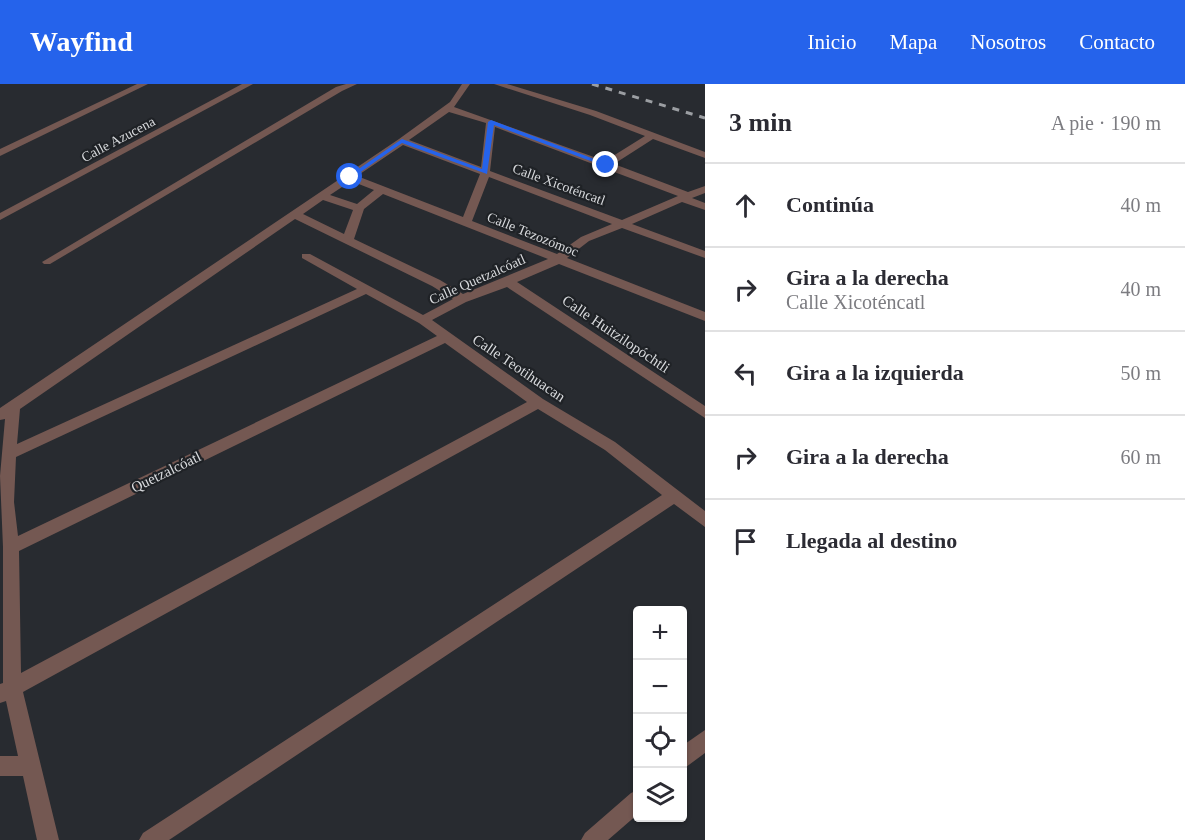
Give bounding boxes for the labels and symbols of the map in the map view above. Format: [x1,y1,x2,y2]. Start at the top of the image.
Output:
street label: Calle Azucena [79,113,158,165]
route end [592,151,618,177]
street label: Calle Xicoténcatl [510,161,607,208]
route start [336,163,362,189]
street label: Calle Tezozómoc [485,209,581,260]
street label: Calle Quetzalcóatl [427,251,528,307]
street label: Calle Huitzilopóchtli [559,292,673,376]
street label: Calle Teotihuacan [470,331,569,405]
street label: Quetzalcóatl [128,448,204,496]

